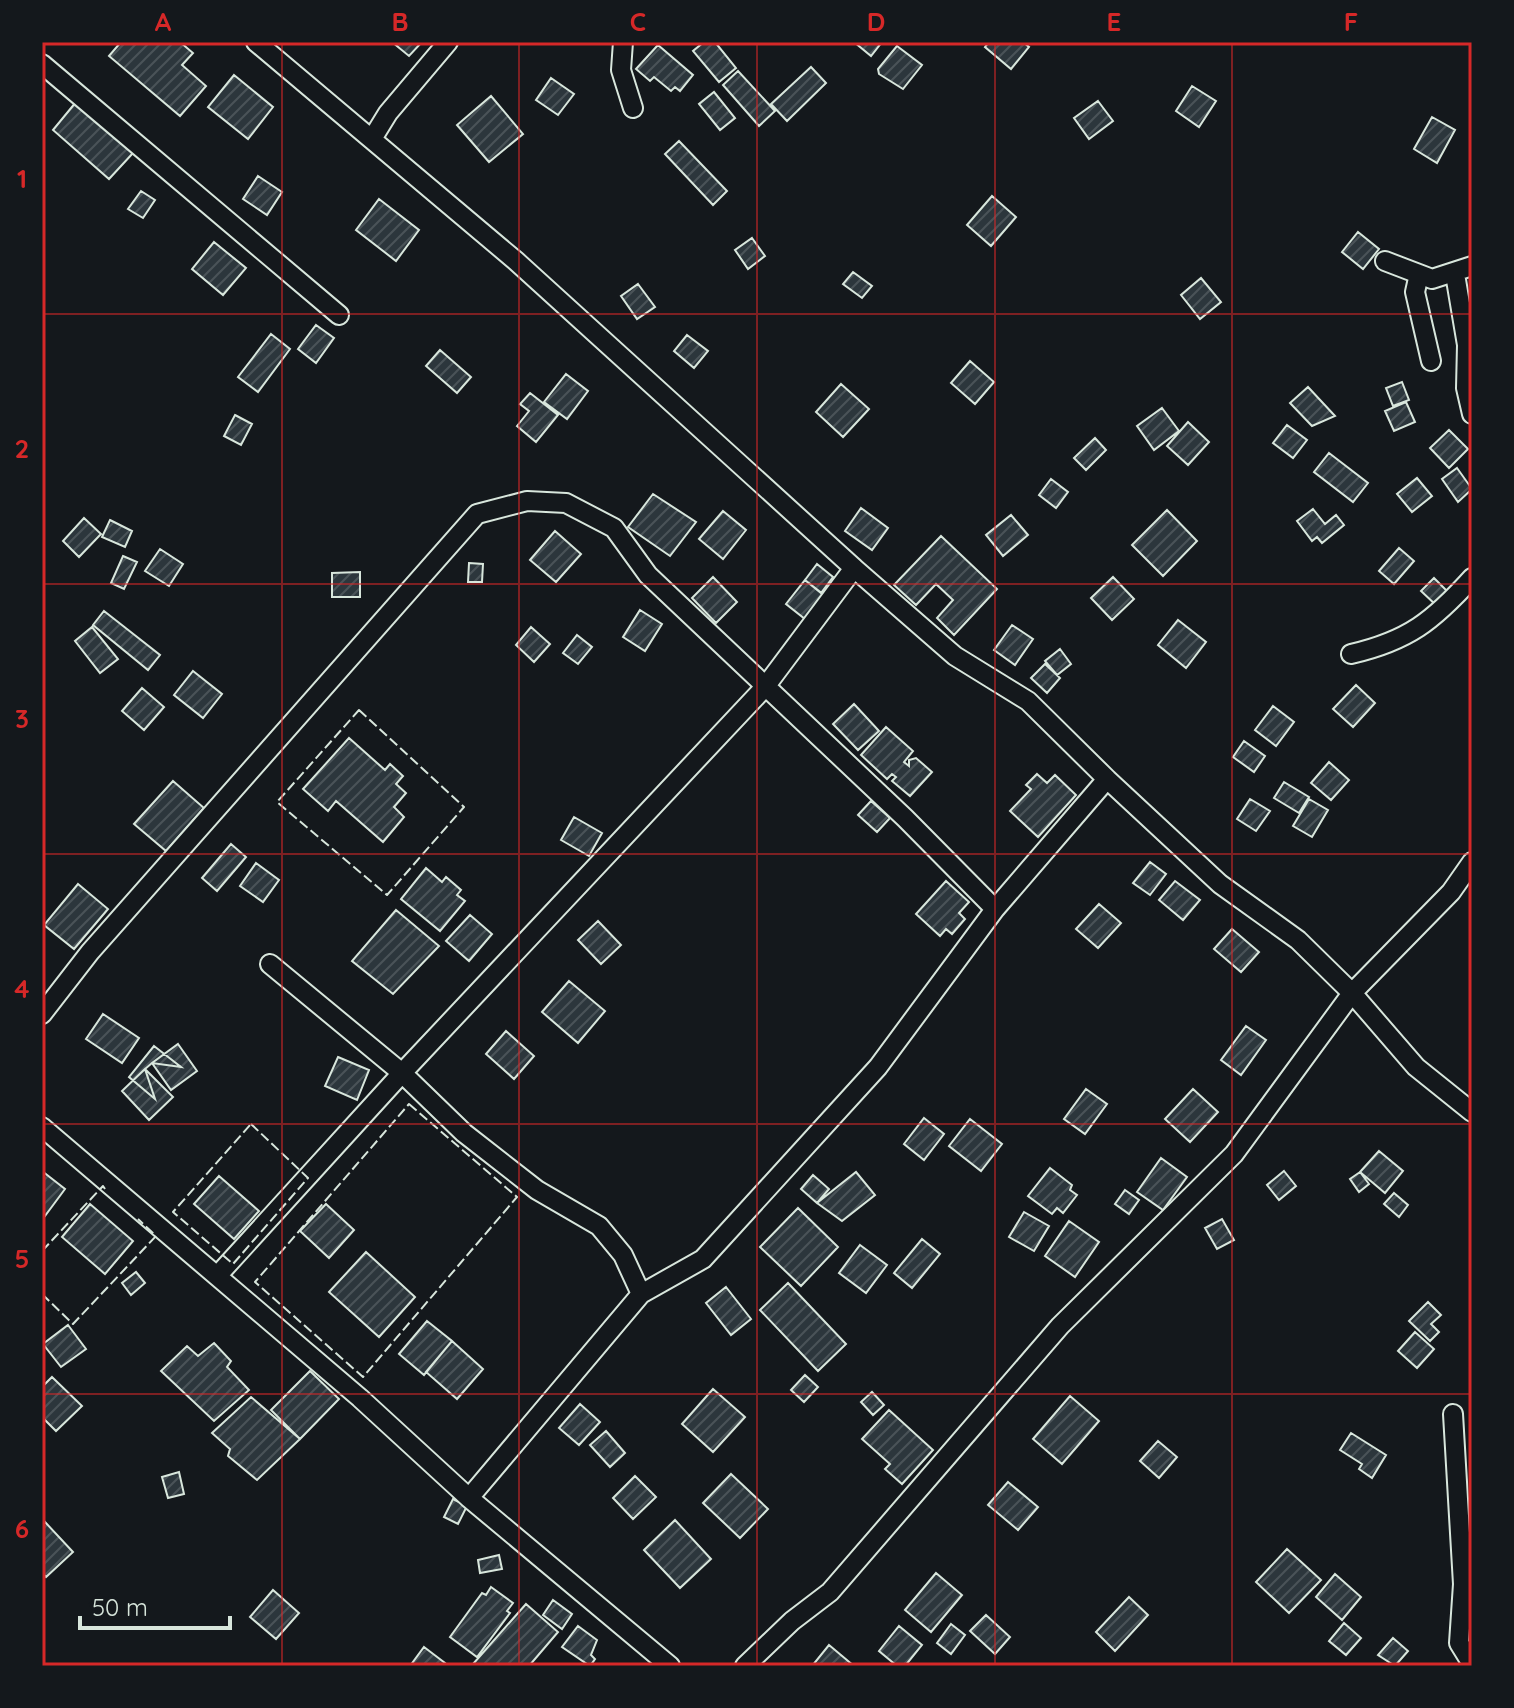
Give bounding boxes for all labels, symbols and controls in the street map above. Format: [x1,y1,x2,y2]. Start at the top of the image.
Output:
text: A [155,5,172,38]
text: B [391,5,409,38]
text: C [630,5,646,38]
text: D [867,5,885,38]
text: E [1107,5,1121,38]
text: F [1344,5,1358,38]
text: 1 [17,162,27,195]
text: 2 [15,432,29,465]
text: 3 [15,702,29,735]
text: 4 [14,972,30,1005]
text: 5 [15,1242,29,1275]
text: 6 [15,1512,29,1545]
scale bar [80,1580,230,1630]
text: 50 m [92,1592,148,1622]

